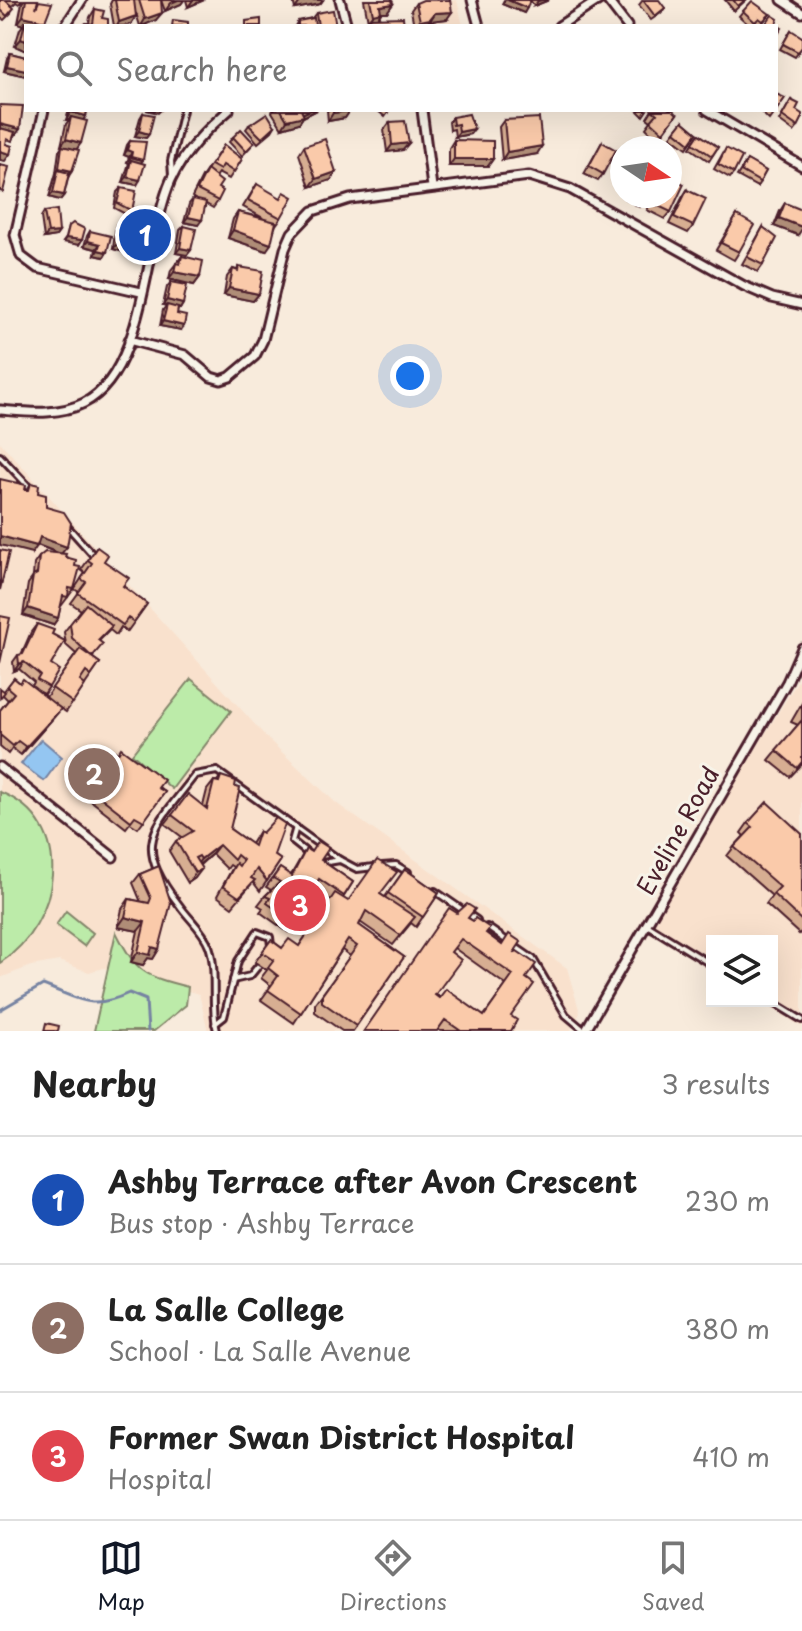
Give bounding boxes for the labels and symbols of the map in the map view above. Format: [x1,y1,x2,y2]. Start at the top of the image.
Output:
north arrow [610,136,682,208]
pin: 1 [119,205,171,265]
your location [390,356,430,396]
pin: 2 [68,744,120,804]
street label: Eveline Road [627,759,727,901]
pin: 3 [274,875,326,935]

